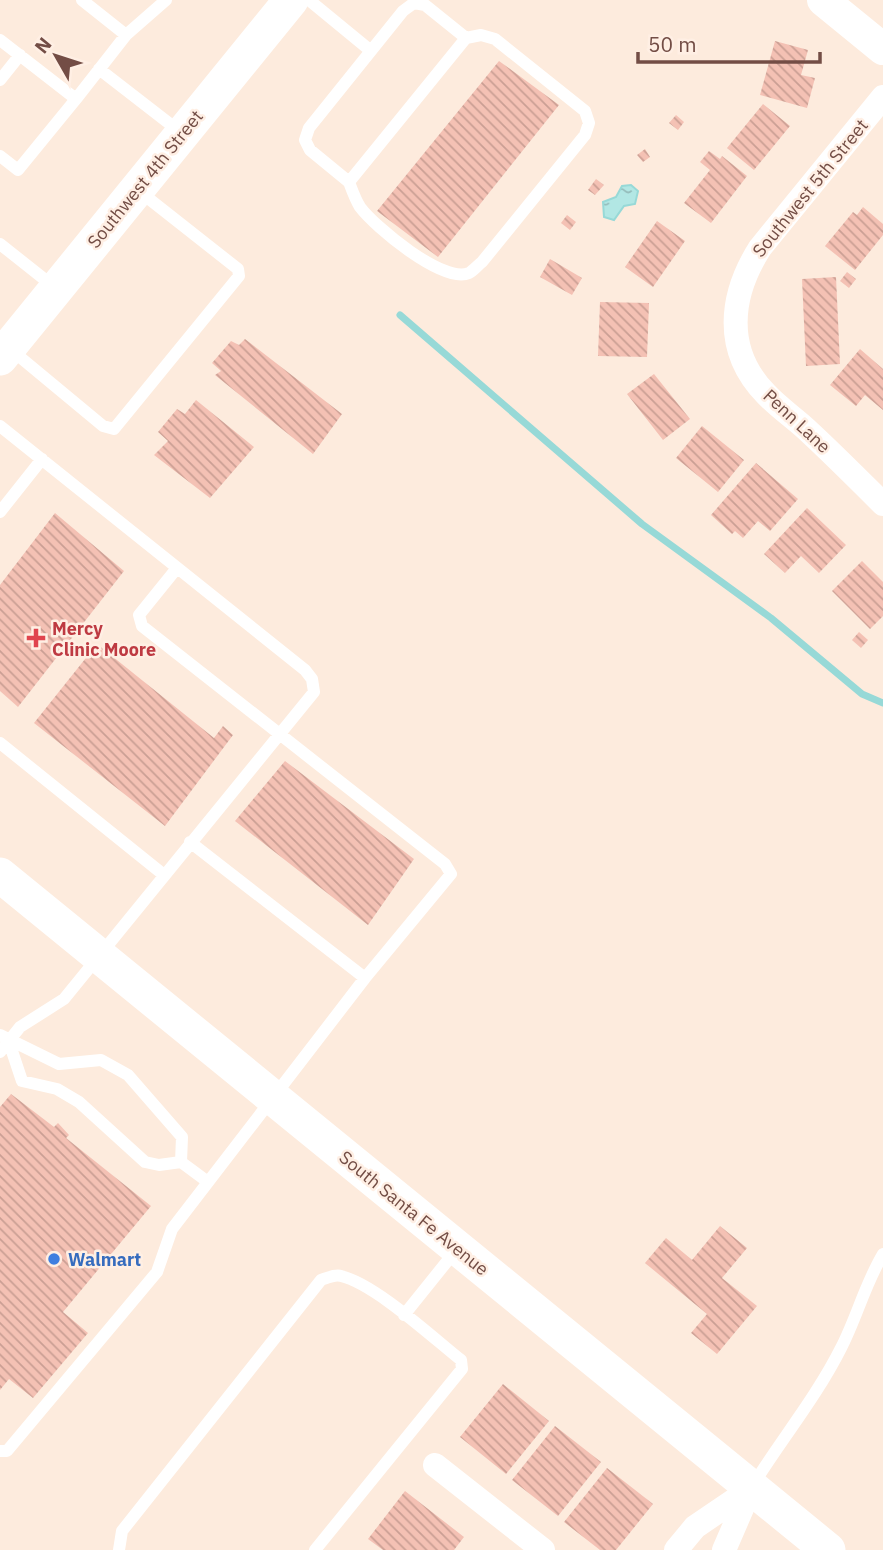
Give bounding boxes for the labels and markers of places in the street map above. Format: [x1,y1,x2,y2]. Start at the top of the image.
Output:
place label: Mercy Clinic Moore [52,617,156,661]
marker: Mercy Clinic Moore [26,628,46,648]
place label: Walmart [68,1248,141,1271]
marker: Walmart [46,1251,62,1267]

